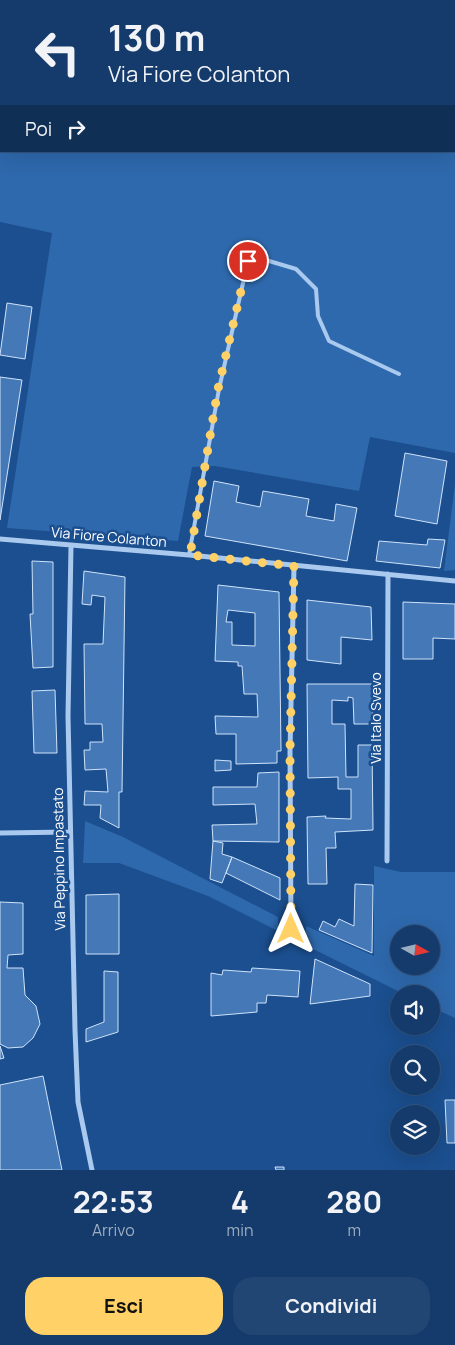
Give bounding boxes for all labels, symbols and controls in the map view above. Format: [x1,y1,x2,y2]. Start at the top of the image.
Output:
text: 130 m [108,14,205,62]
icon: left [25,20,90,85]
text: Via Fiore Colanton [108,59,290,89]
icon: right [62,115,90,143]
text: Poi [25,116,52,142]
pin [227,240,269,282]
icon: arrive [234,247,262,275]
street label: Via Fiore Colanton [50,522,168,551]
street label: Via Italo Svevo [366,672,385,764]
street label: Via Peppino Impastato [48,787,69,931]
position arrow [264,902,316,954]
north arrow [390,925,440,975]
map controls [390,925,440,1155]
button: sound [390,985,440,1035]
button: search [390,1045,440,1095]
button: layers [390,1105,440,1155]
text: 22:53 [73,1181,154,1222]
text: 4 [231,1181,249,1222]
text: 280 [326,1181,382,1222]
text: Arrivo [92,1219,135,1241]
text: min [227,1219,253,1241]
text: m [347,1219,361,1241]
button: Esci [25,1277,223,1335]
button: Condividi [233,1277,430,1335]

